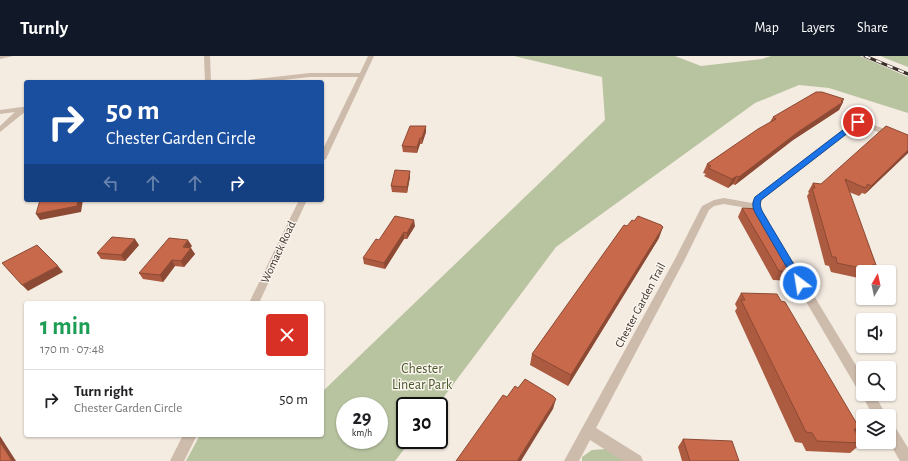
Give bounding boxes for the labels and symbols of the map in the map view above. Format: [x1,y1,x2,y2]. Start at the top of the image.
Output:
pin [841,105,875,139]
street label: Womack Road [258,219,298,285]
street label: Chester Garden Trail [613,261,667,349]
position arrow [779,262,821,304]
north arrow [856,265,896,305]
park label: Chester Linear Park [392,362,453,392]
speed limit sign: 30 [396,397,448,449]

